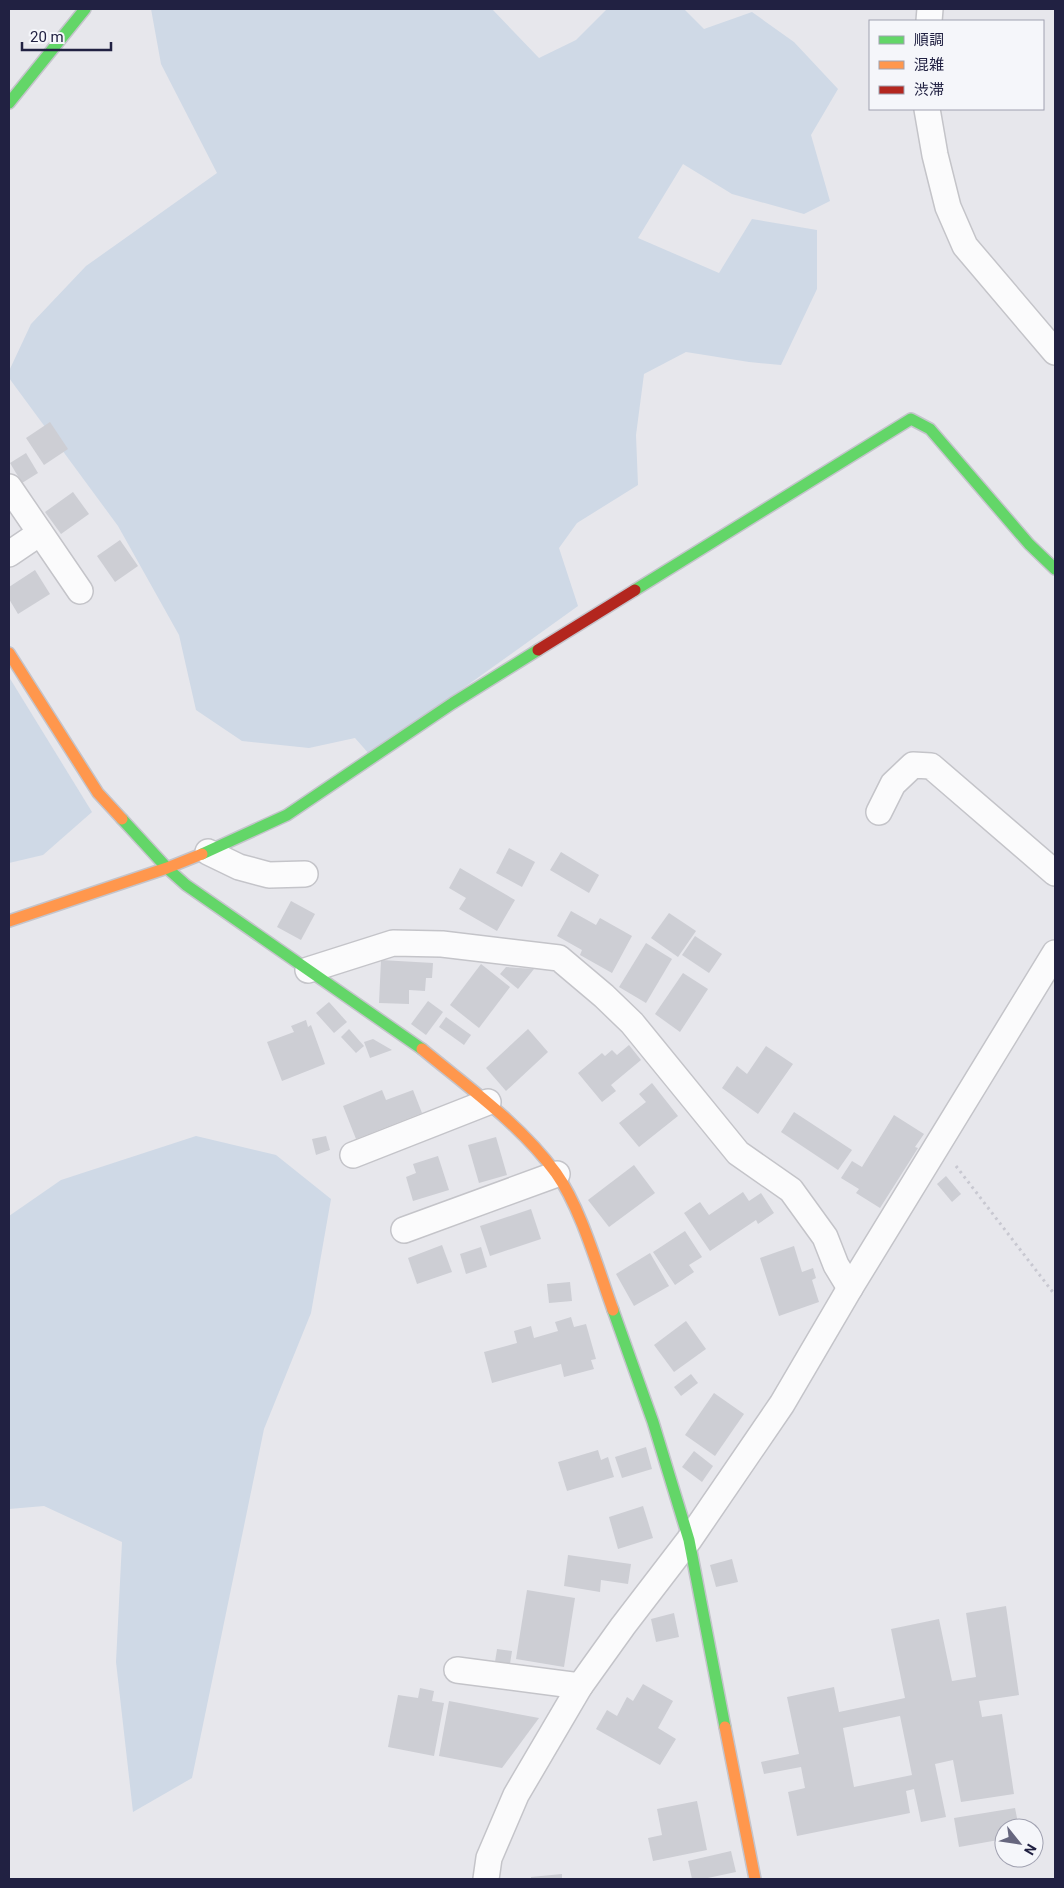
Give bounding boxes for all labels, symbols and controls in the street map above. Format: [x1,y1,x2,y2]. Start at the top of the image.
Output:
scale bar [22,20,111,52]
legend [869,20,1044,110]
text: 20 m [30,28,64,46]
text: 順調 [914,31,944,49]
text: 混雑 [914,56,944,74]
text: 渋滞 [914,81,944,99]
north arrow [994,1818,1044,1868]
text: N [1021,1841,1040,1858]

